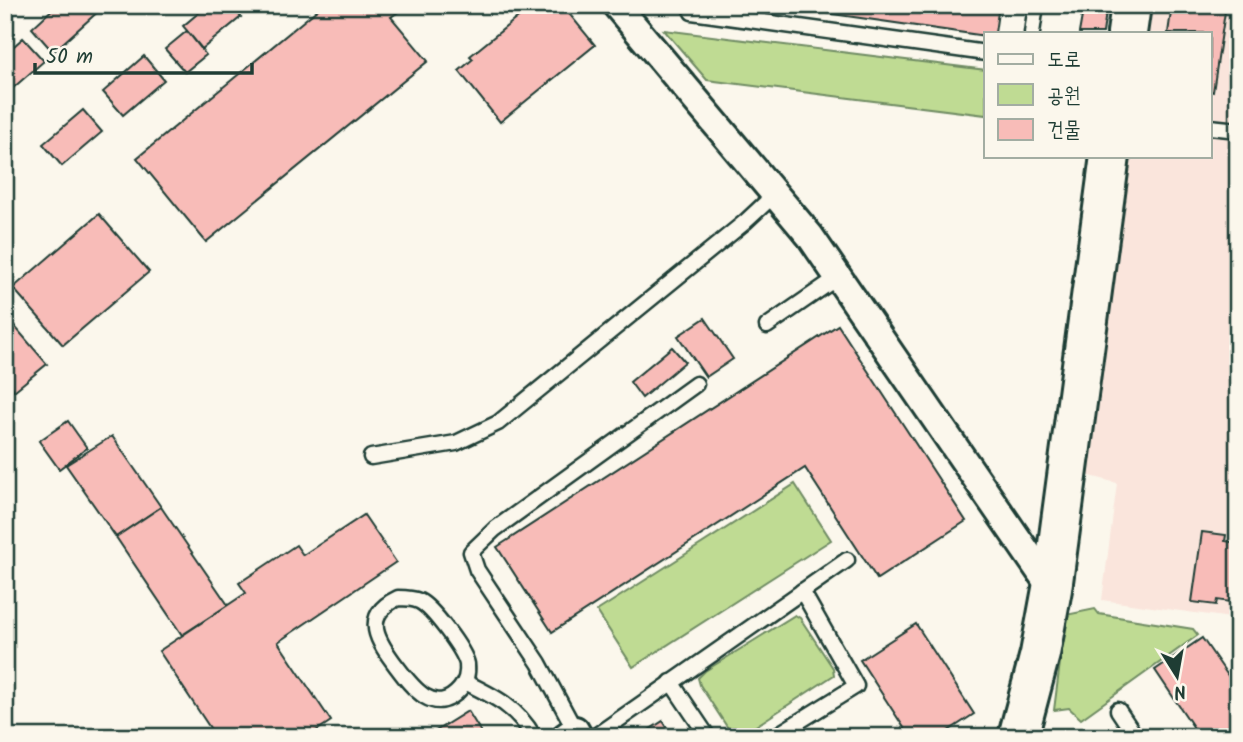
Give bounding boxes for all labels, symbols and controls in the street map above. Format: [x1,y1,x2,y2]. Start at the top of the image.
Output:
scale bar [35,32,252,76]
legend [984,32,1212,158]
text: 50 m [46,41,93,74]
text: 도로 [1047,44,1081,77]
text: 공원 [1047,80,1081,113]
text: 건물 [1047,114,1081,147]
north arrow [1142,640,1212,710]
text: N [1171,675,1189,707]

